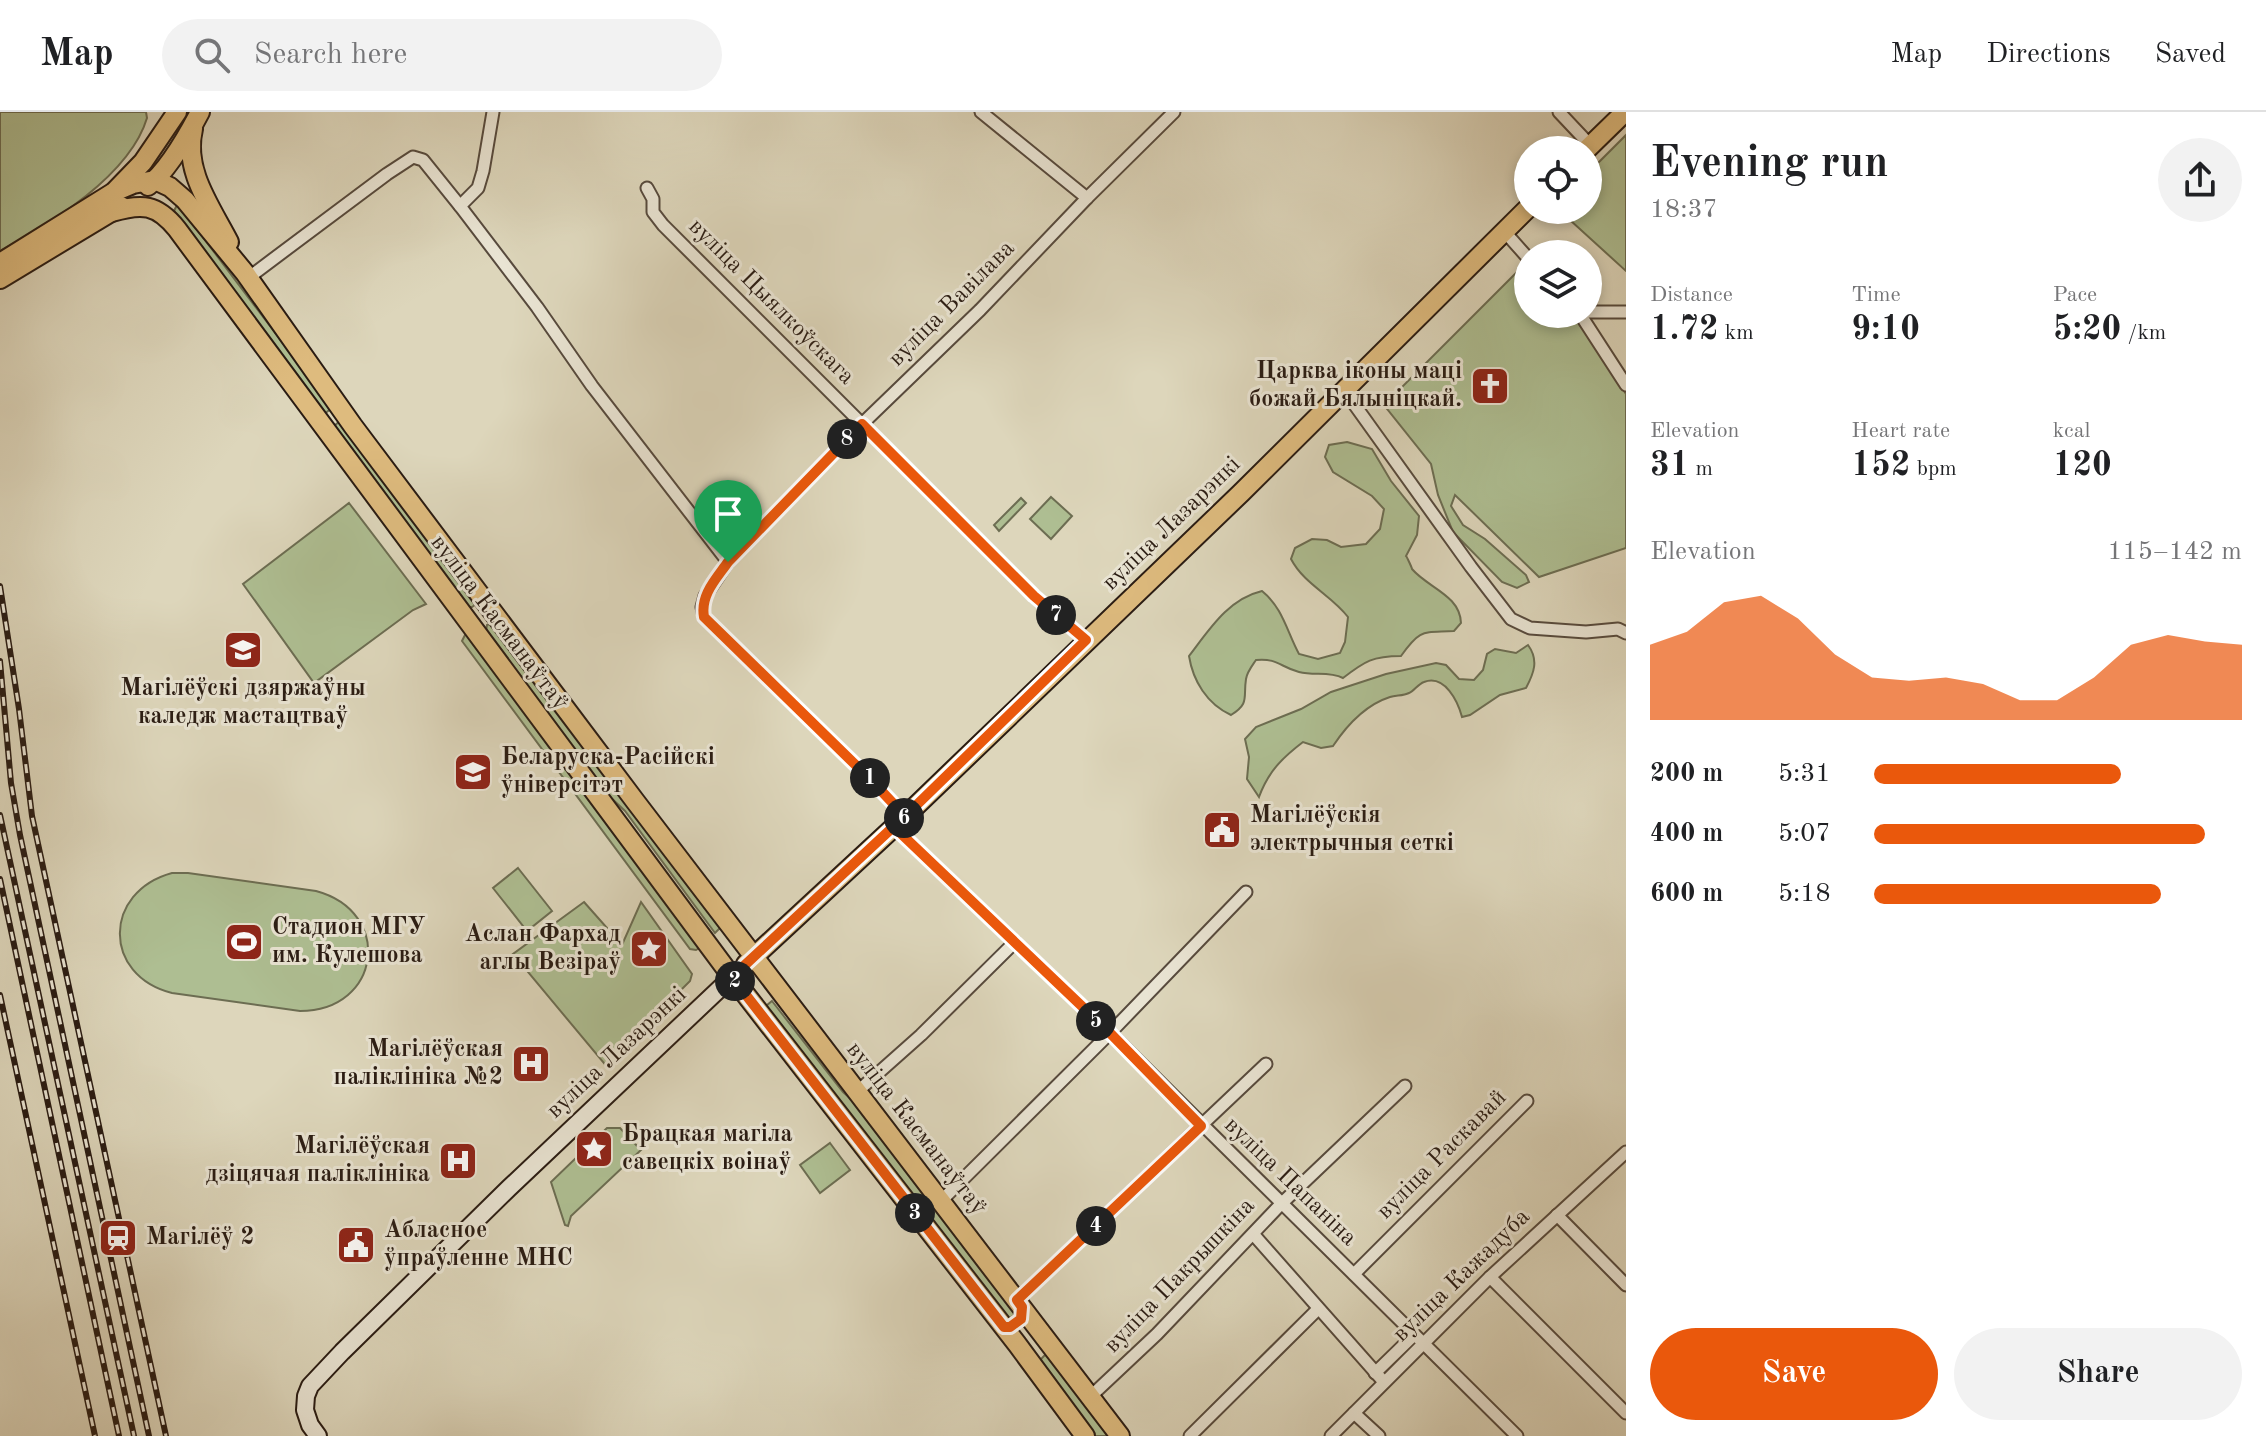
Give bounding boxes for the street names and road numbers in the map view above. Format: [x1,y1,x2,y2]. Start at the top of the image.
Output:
street label: вуліца Цыялкоўскага [683,214,859,390]
street label: вуліца Вавілава [884,236,1020,372]
street label: вуліца Лазарэнкі [1099,453,1245,595]
street label: вуліца Касманаўтаў [426,531,573,715]
street label: вуліца Лазарэнкі [543,983,691,1123]
street label: вуліца Касманаўтаў [841,1038,991,1220]
street label: вуліца Раскавай [1373,1086,1511,1224]
street label: вуліца Папаніна [1219,1113,1361,1251]
street label: вуліца Пакрышкіна [1100,1194,1260,1358]
street label: вуліца Кажадуба [1389,1205,1535,1347]

